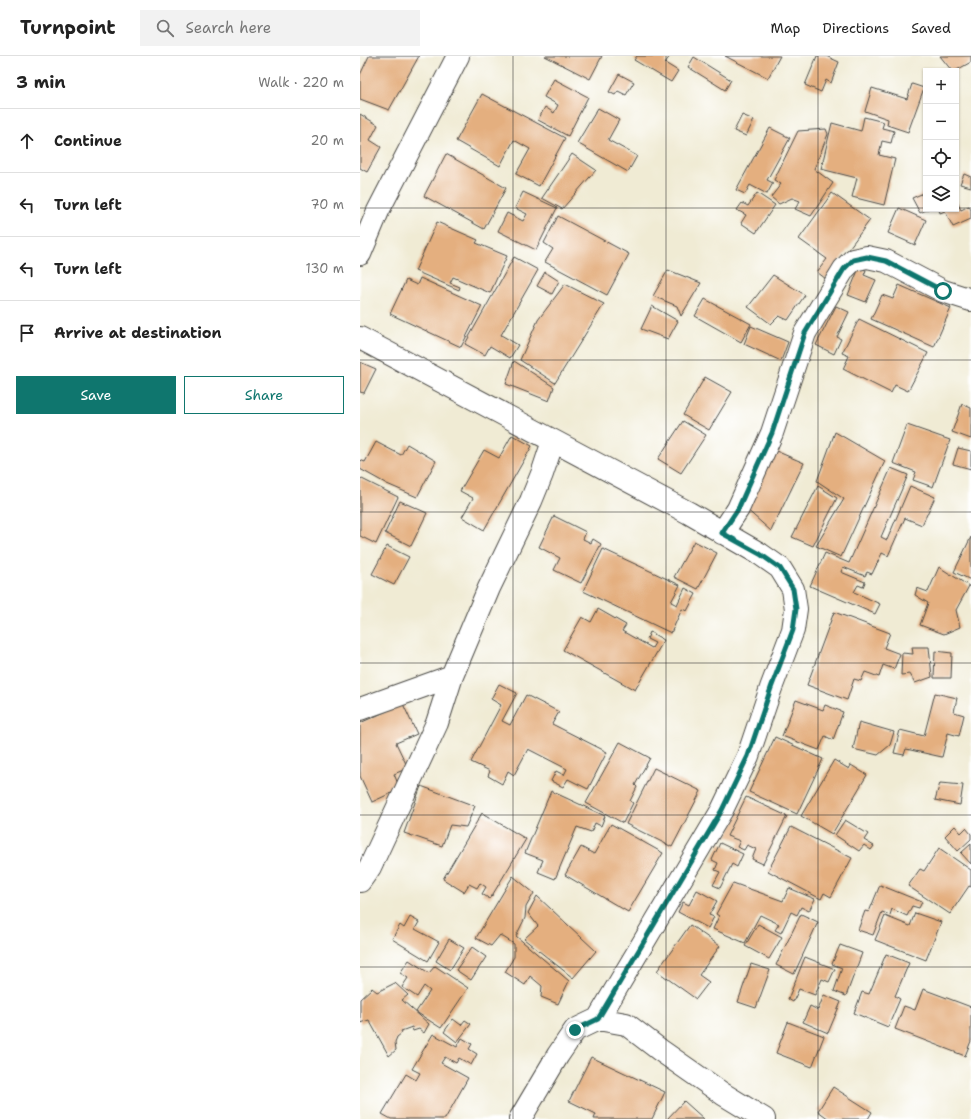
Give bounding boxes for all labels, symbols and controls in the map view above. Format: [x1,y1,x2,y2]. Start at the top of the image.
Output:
search box [140,10,420,46]
text: Turnpoint [20,15,116,40]
icon: search [154,17,176,39]
text: Search here [186,18,271,38]
text: Map [771,19,801,37]
text: Directions [823,19,889,37]
text: Saved [911,19,951,37]
map controls [923,68,959,212]
button: + [923,68,959,104]
text: 3 min [16,71,66,93]
text: Walk · 220 m [258,74,344,91]
button: − [923,104,959,140]
icon: ahead [16,130,38,152]
text: Continue [54,131,122,151]
text: 20 m [311,132,344,149]
button: locate [923,140,959,176]
button: layers [923,176,959,212]
icon: left [16,194,38,216]
text: Turn left [54,195,122,215]
text: 70 m [310,196,344,213]
icon: left [16,258,38,280]
text: Turn left [54,259,122,279]
text: 130 m [306,260,344,277]
route start [934,282,952,300]
icon: arrive [16,322,38,344]
text: Arrive at destination [54,323,222,343]
button: Save [16,376,176,414]
button: Share [184,376,344,414]
route end [566,1021,584,1039]

